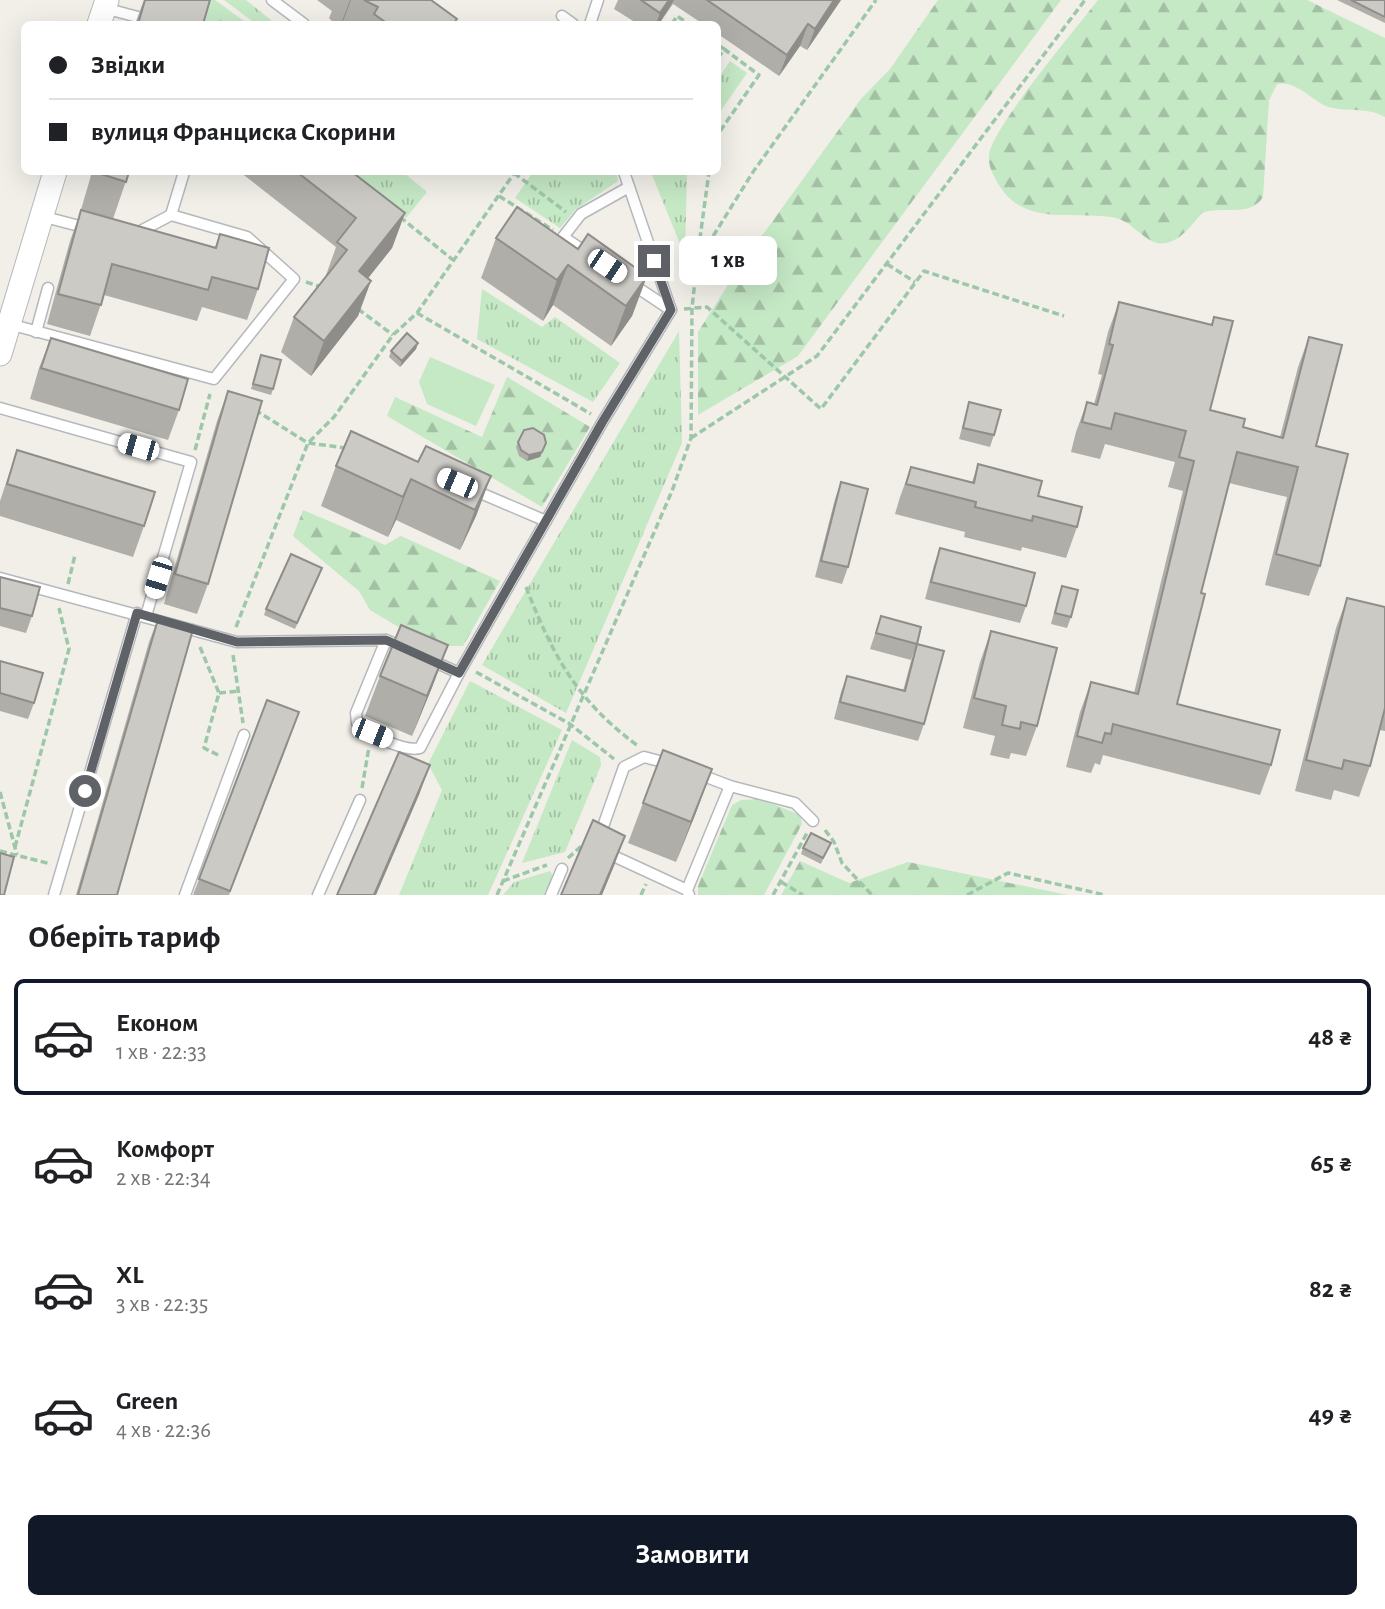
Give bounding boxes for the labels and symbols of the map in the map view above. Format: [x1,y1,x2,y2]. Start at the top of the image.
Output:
callout: 1 хв [678,236,776,286]
route end [638,245,670,277]
car [584,246,631,286]
car [115,431,162,463]
car [434,465,481,501]
car [142,555,175,601]
car [349,715,396,751]
route start [69,775,101,807]

